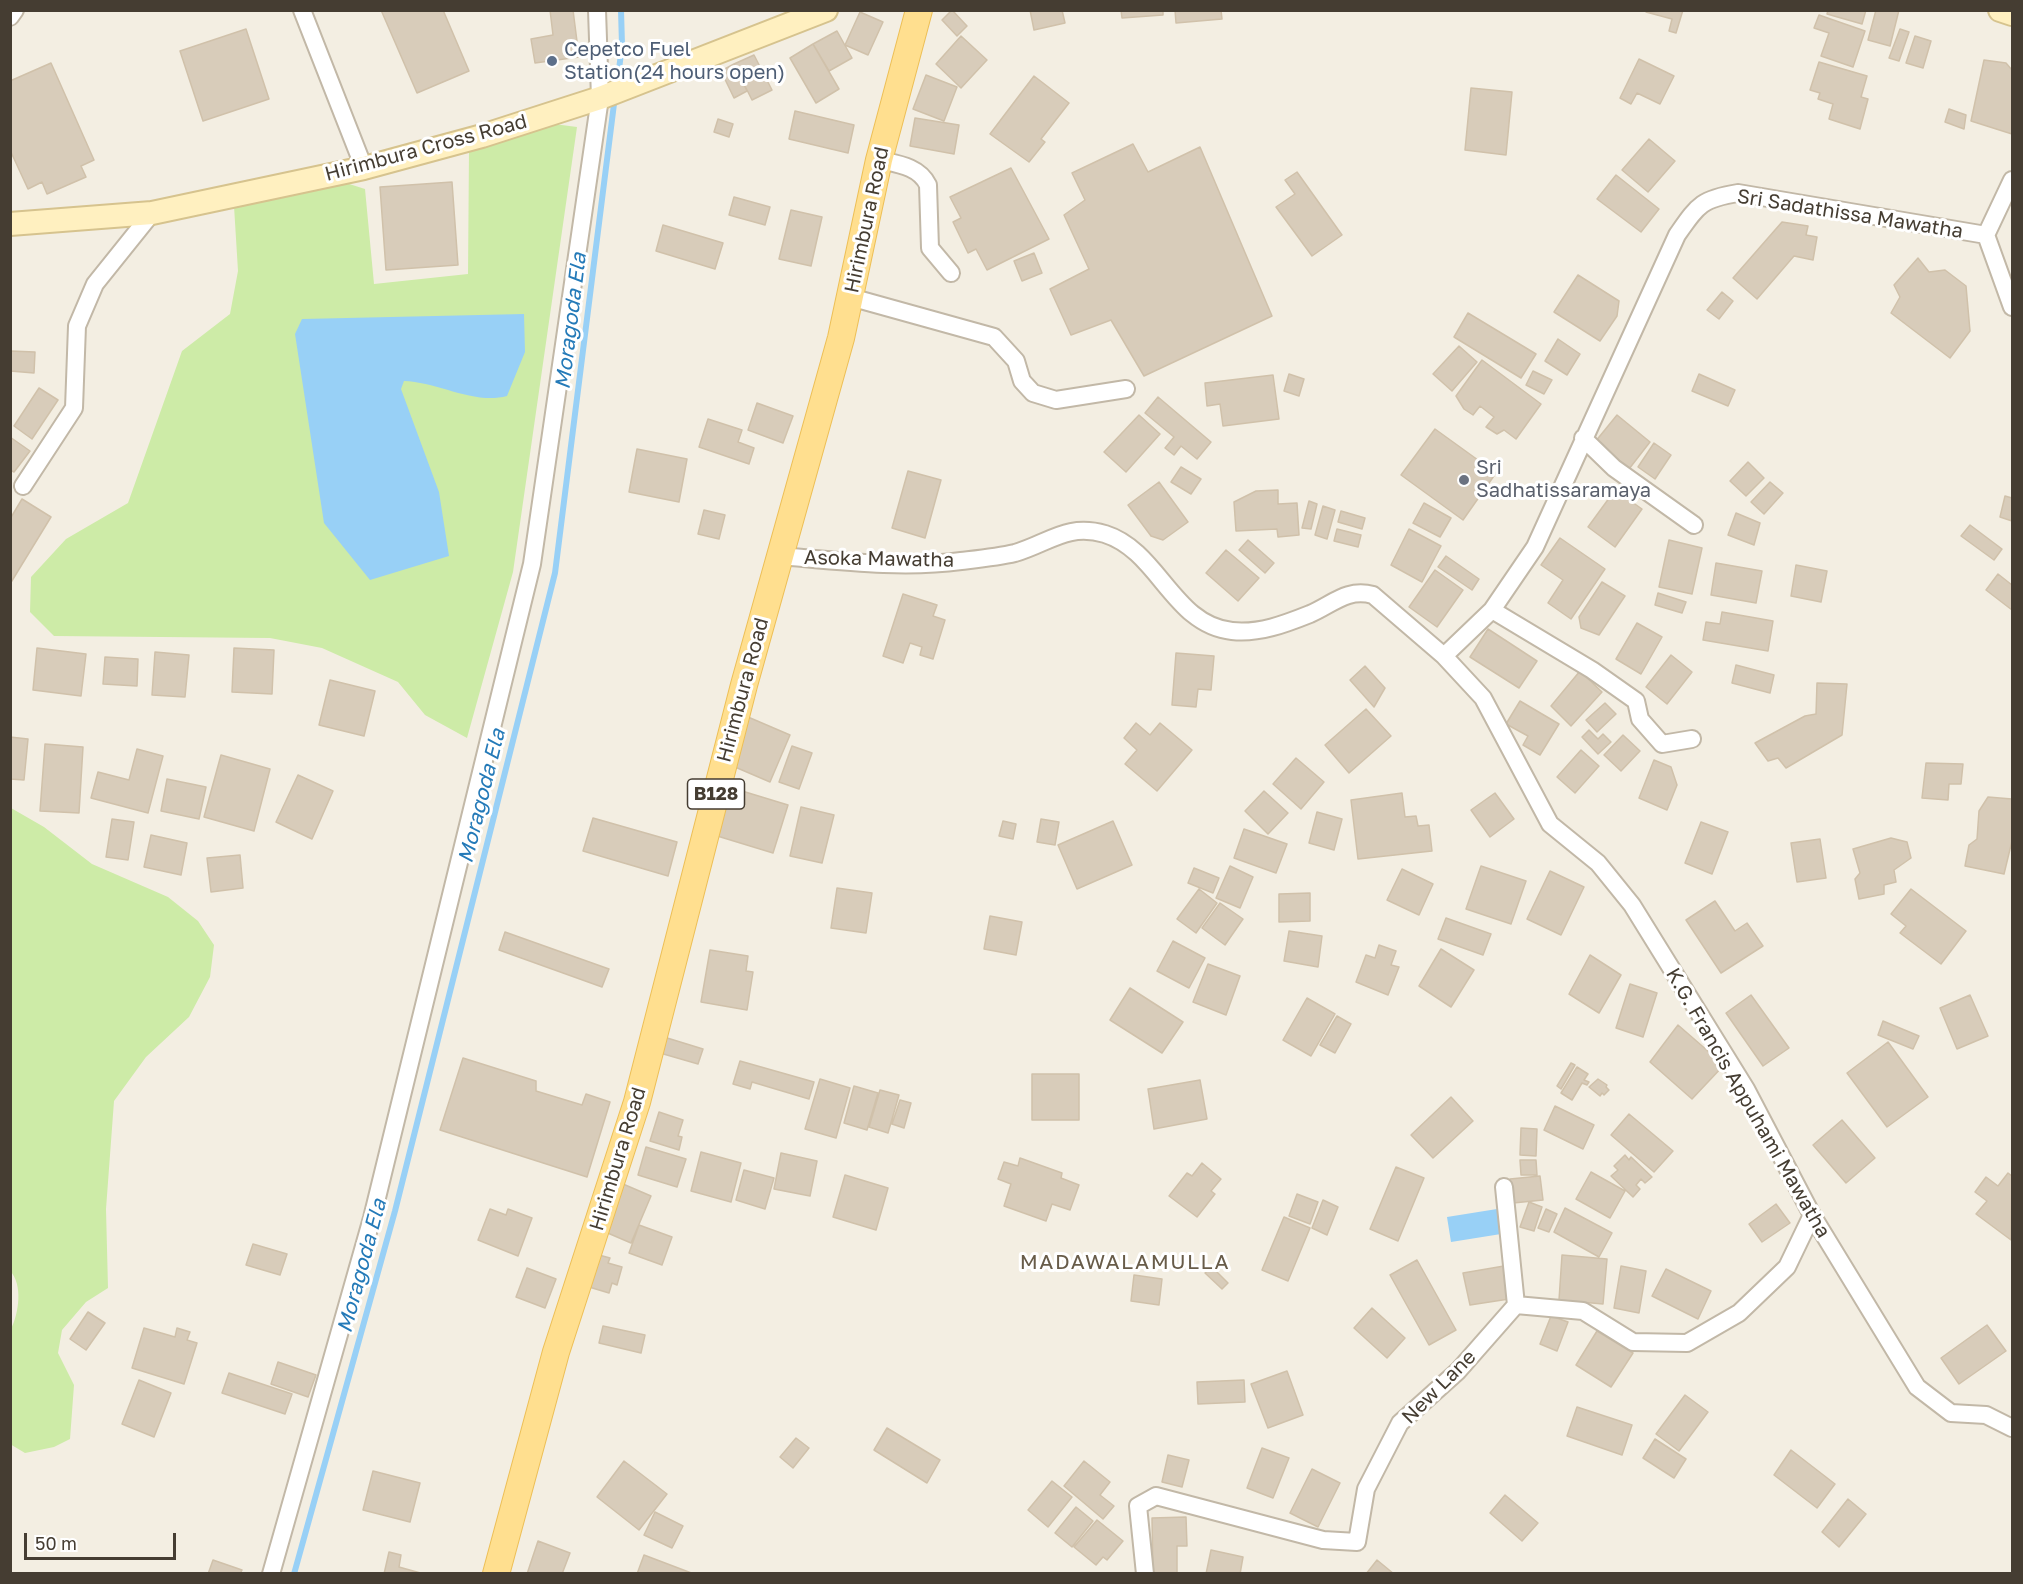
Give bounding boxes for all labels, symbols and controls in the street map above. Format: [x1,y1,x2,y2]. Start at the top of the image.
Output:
place label: Cepetco Fuel Station(24 hours open) [564,38,785,85]
marker: Cepetco Fuel Station(24 hours open) [545,54,559,68]
street label: Hirimbura Cross Road [322,109,530,187]
street label: Hirimbura Road [840,145,894,295]
street label: Sri Sadathissa Mawatha [1735,184,1965,244]
water label: Moragoda Ela [550,251,592,391]
place label: Sri Sadhatissaramaya [1476,456,1651,503]
marker: Sri Sadhatissaramaya [1457,473,1471,487]
street label: Asoka Mawatha [804,546,954,572]
street label: Hirimbura Road [712,615,774,765]
water label: Moragoda Ela [453,726,511,866]
road number: B128 [688,779,744,809]
street label: K.G. Francis Appuhami Mawatha [1661,964,1835,1242]
street label: Hirimbura Road [585,1084,651,1234]
water label: Moragoda Ela [332,1196,392,1336]
district label: MADAWALAMULLA [1020,1249,1230,1275]
street label: New Lane [1397,1345,1481,1429]
scale bar [27,1521,178,1559]
text: 50 m [35,1532,77,1554]

